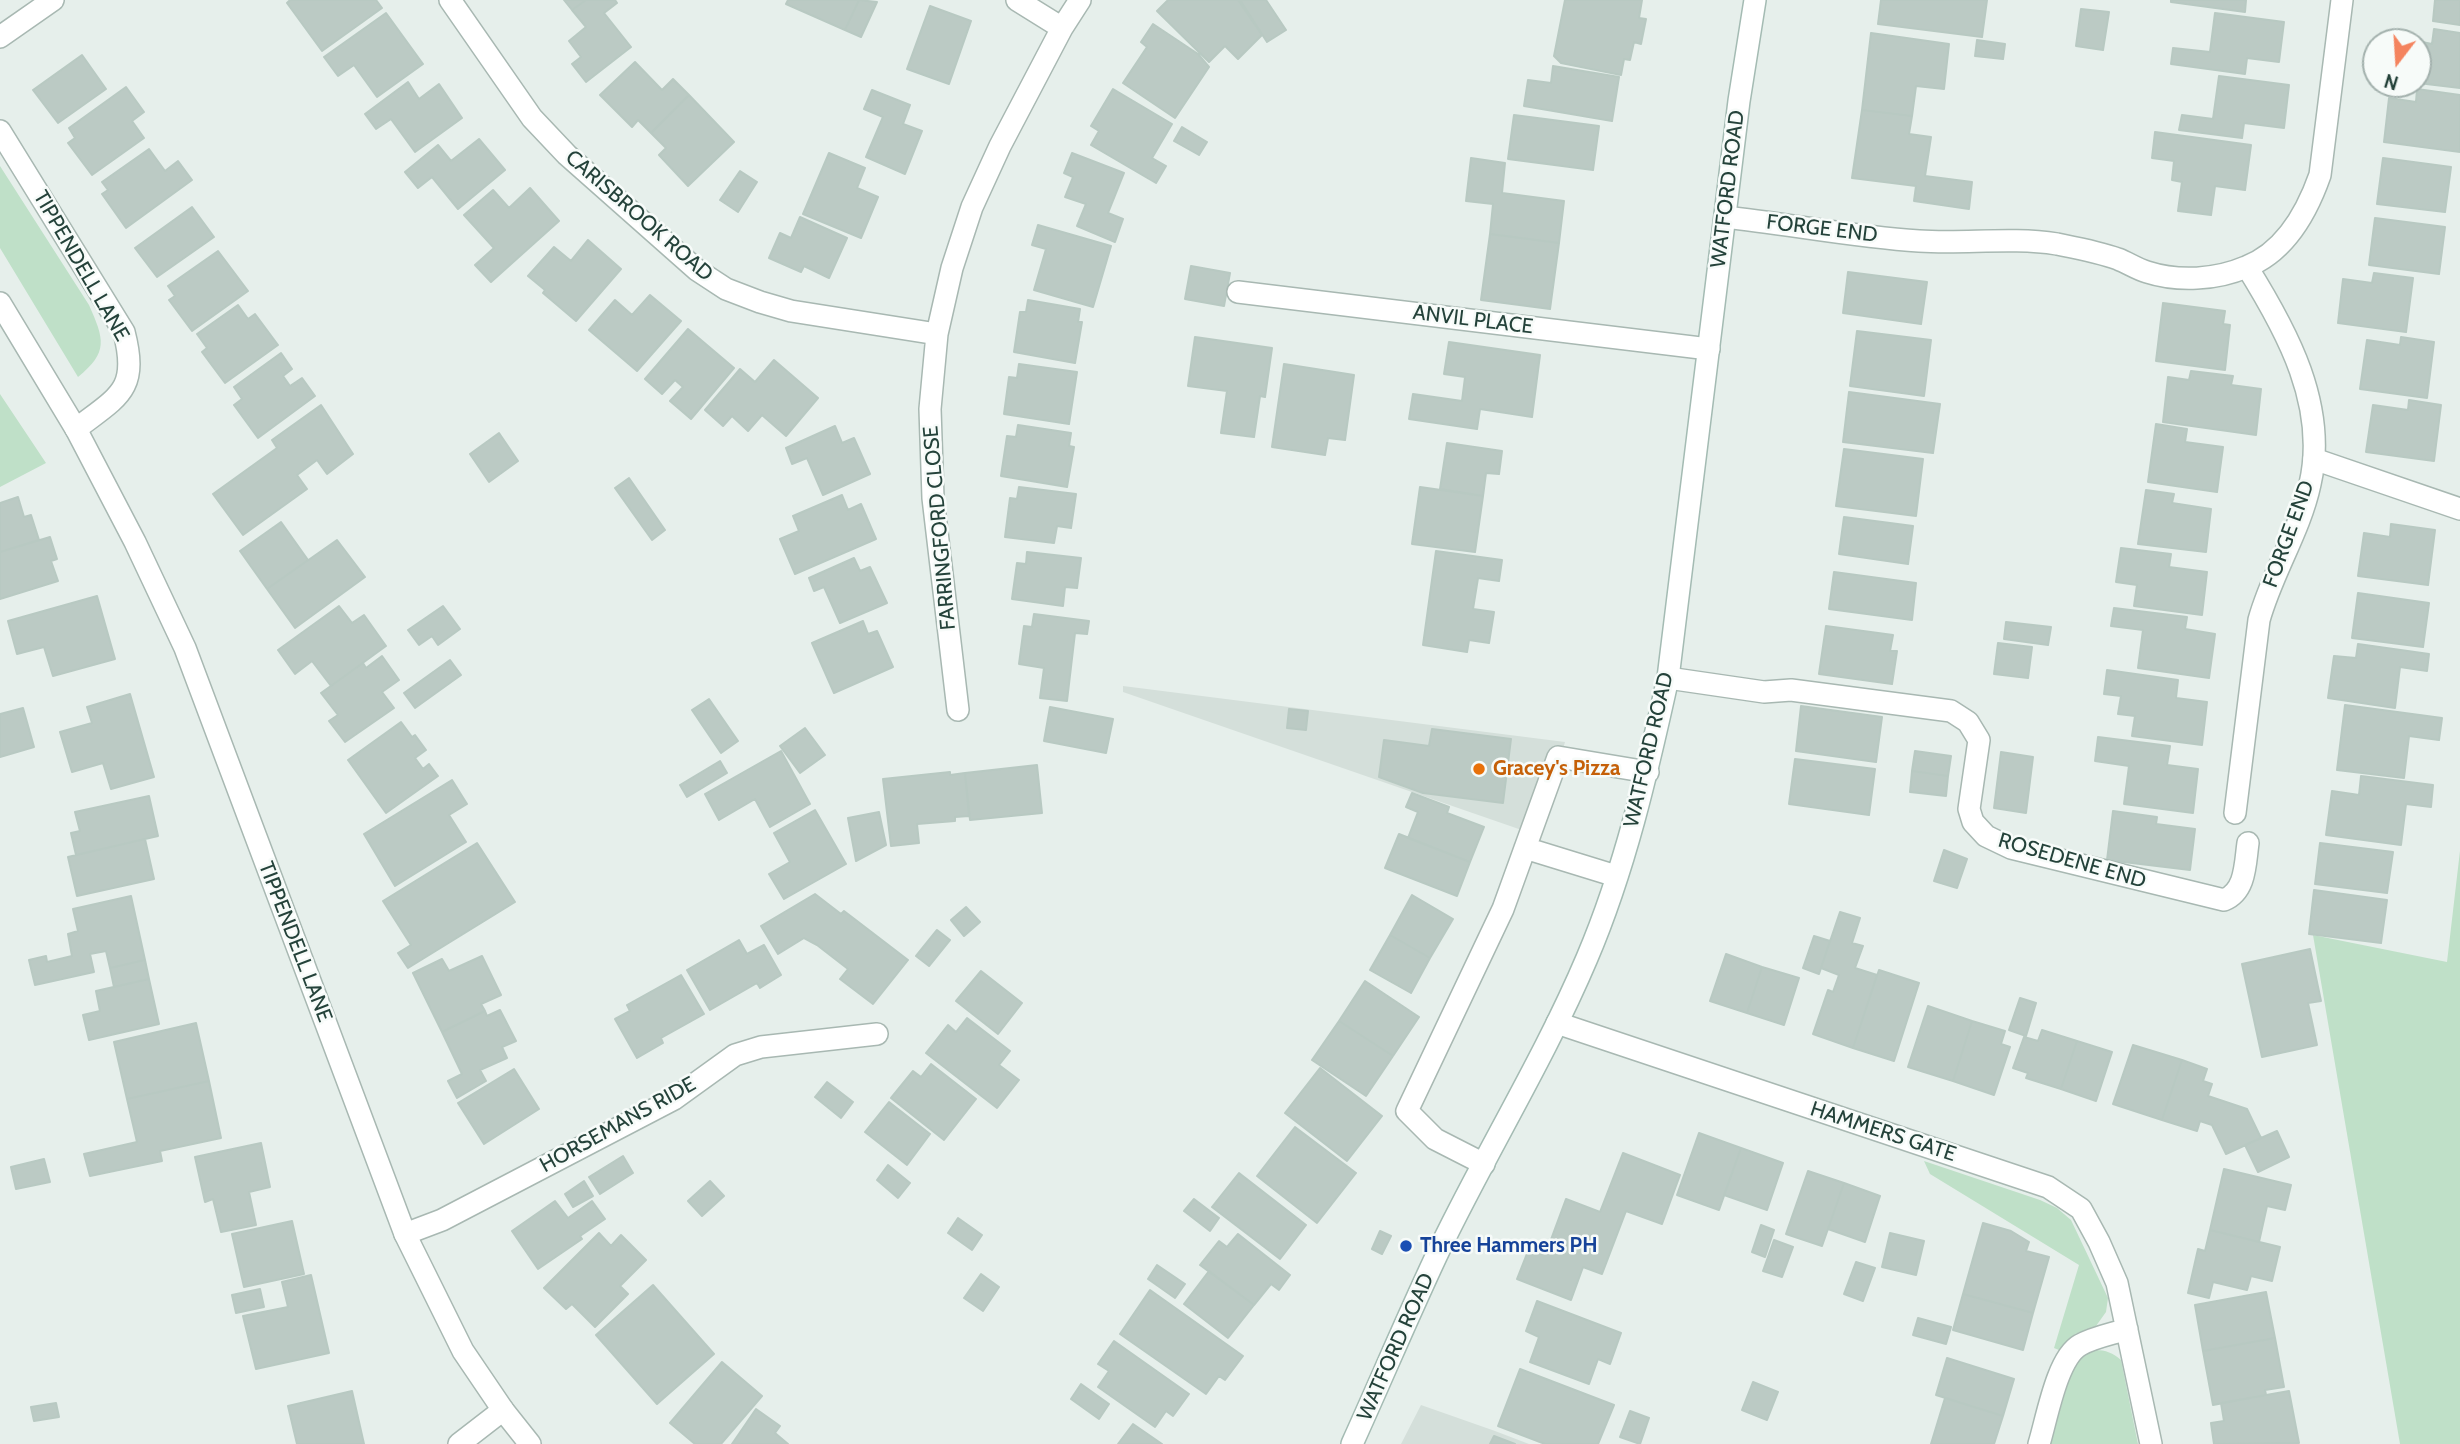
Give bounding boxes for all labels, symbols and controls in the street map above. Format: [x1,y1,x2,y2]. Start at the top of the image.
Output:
north arrow [2362,28,2432,98]
text: N [2382,69,2401,95]
street label: WATFORD ROAD [1706,109,1750,269]
street label: CARISBROOK ROAD [560,145,718,287]
street label: TIPPENDELL LANE [28,186,134,346]
street label: FORGE END [1765,210,1879,248]
street label: ANVIL PLACE [1411,300,1535,340]
street label: FARRINGFORD CLOSE [919,425,961,631]
street label: FORGE END [2258,477,2320,591]
street label: WATFORD ROAD [1619,670,1679,830]
place label: Gracey's Pizza [1493,756,1620,782]
marker: Gracey's Pizza [1471,761,1487,777]
street label: ROSEDENE END [1995,828,2149,894]
street label: TIPPENDELL LANE [253,858,337,1026]
street label: HORSEMANS RIDE [536,1072,700,1178]
street label: HAMMERS GATE [1807,1097,1959,1167]
place label: Three Hammers PH [1420,1233,1597,1259]
marker: Three Hammers PH [1398,1238,1414,1254]
street label: WATFORD ROAD [1352,1269,1440,1425]

